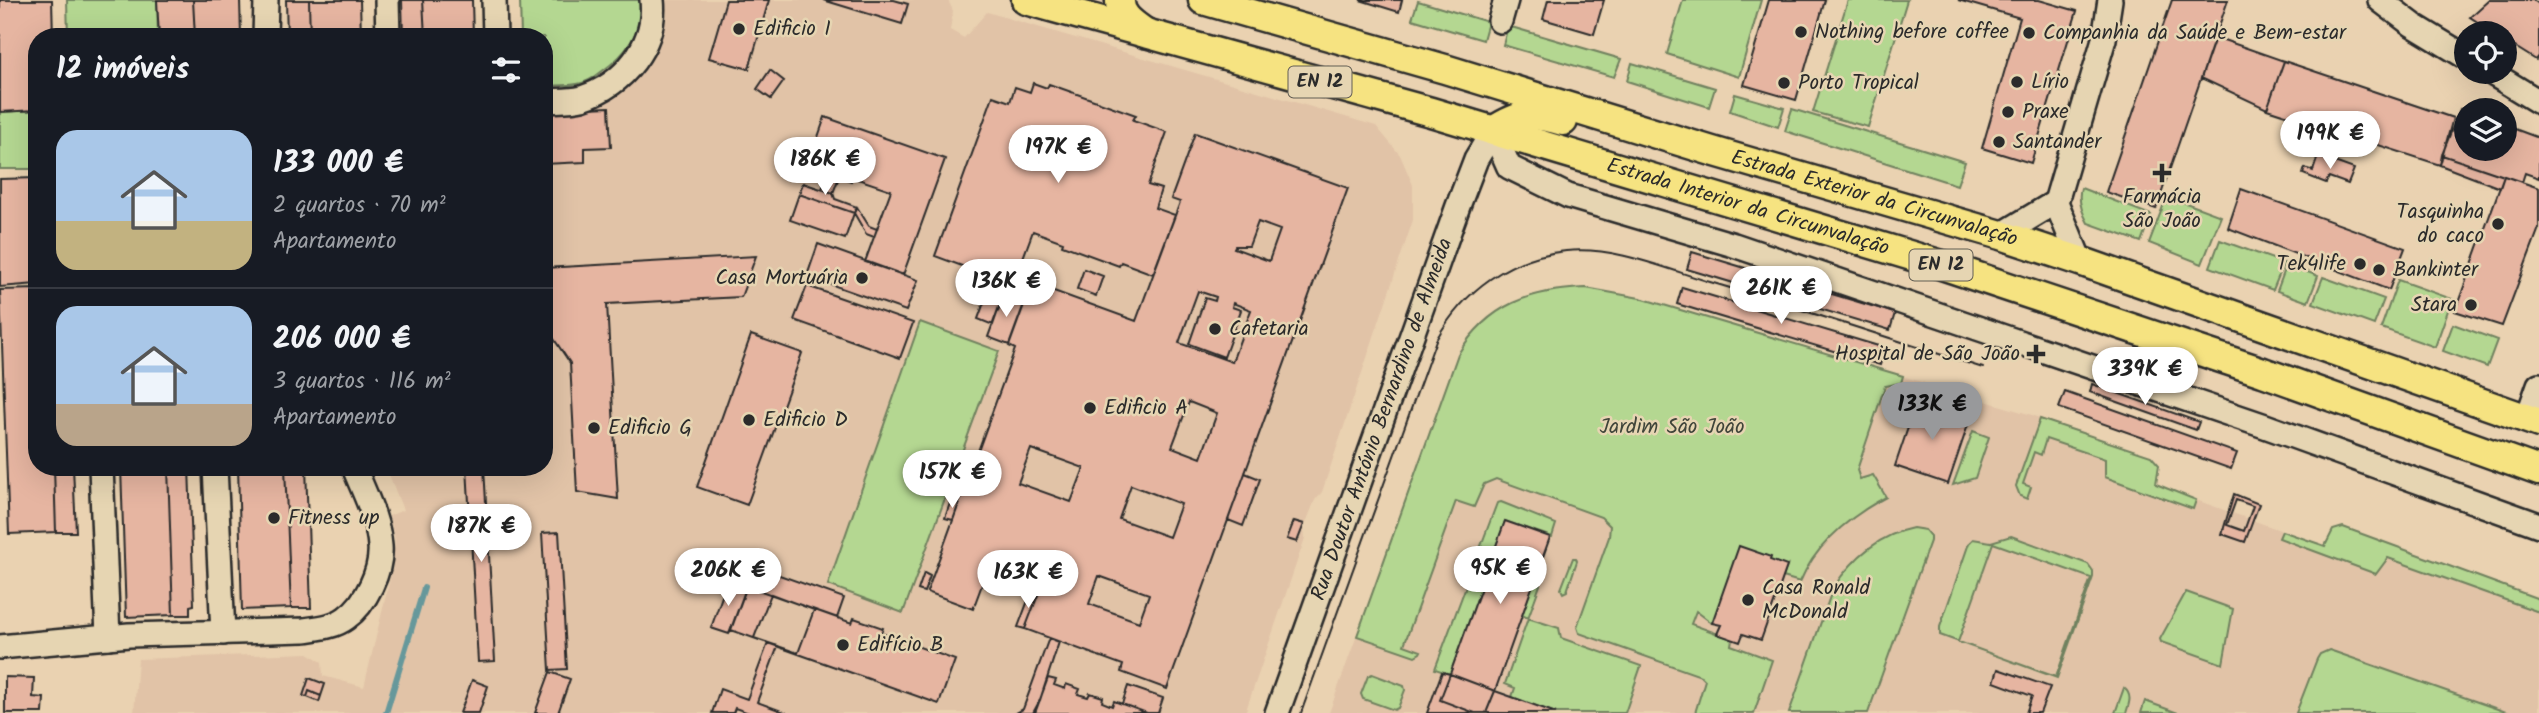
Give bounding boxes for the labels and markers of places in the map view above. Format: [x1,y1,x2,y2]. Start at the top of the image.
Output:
place label: Edificio I [753,13,831,46]
place label: Nothing before coffee [1815,16,2010,49]
place label: Companhia da Saúde e Bem-estar [2043,17,2347,50]
marker: Edificio I [731,21,747,37]
marker: Nothing before coffee [1793,24,1809,40]
marker: Companhia da Saúde e Bem-estar [2021,25,2037,41]
place label: Lírio [2031,66,2069,99]
place label: Porto Tropical [1798,67,1919,100]
marker: Lírio [2009,74,2025,90]
marker: Porto Tropical [1776,75,1792,91]
place label: Praxe [2022,96,2069,129]
marker: Praxe [2000,104,2016,120]
pin: 199K € [2273,111,2387,171]
pin: 197K € [1001,125,1115,185]
place label: Santander [2013,126,2102,159]
marker: Santander [1991,134,2007,150]
pin: 186K € [768,138,882,197]
marker: Farmácia São João [2154,165,2170,181]
place label: Farmácia São João [2123,181,2201,238]
place label: Tasquinha do caco [2397,196,2484,253]
marker: Tasquinha do caco [2490,216,2506,232]
place label: Tek4life [2276,248,2347,281]
place label: Bankinter [2393,254,2479,287]
marker: Tek4life [2352,256,2368,272]
pin: 136K € [949,260,1063,319]
place label: Casa Mortuária [715,262,848,295]
marker: Bankinter [2371,262,2387,278]
pin: 261K € [1724,266,1838,326]
marker: Casa Mortuária [854,270,870,286]
place label: Stara [2411,289,2457,322]
marker: Stara [2463,297,2479,313]
place label: Cafetaria [1229,313,1309,346]
marker: Cafetaria [1207,321,1223,337]
place label: Hospital de São João [1835,338,2020,371]
marker: Hospital de São João [2026,344,2046,364]
pin: 339K € [2088,348,2202,407]
pin: 133K € [1875,382,1989,442]
place label: Edificio A [1104,392,1188,425]
marker: Edificio A [1082,400,1098,416]
place label: Edificio D [763,404,848,437]
place label: Edificio G [608,412,692,445]
marker: Edificio D [741,412,757,428]
marker: Edificio G [586,420,602,436]
pin: 157K € [895,450,1009,510]
place label: Fitness up [288,502,379,535]
pin: 187K € [424,504,538,564]
marker: Fitness up [266,510,282,526]
pin: 95K € [1451,546,1549,606]
pin: 206K € [671,548,785,608]
pin: 163K € [971,550,1085,610]
place label: Casa Ronald McDonald [1762,572,1871,629]
marker: Casa Ronald McDonald [1740,592,1756,608]
place label: Edifício B [857,629,943,662]
marker: Edifício B [835,637,851,653]

